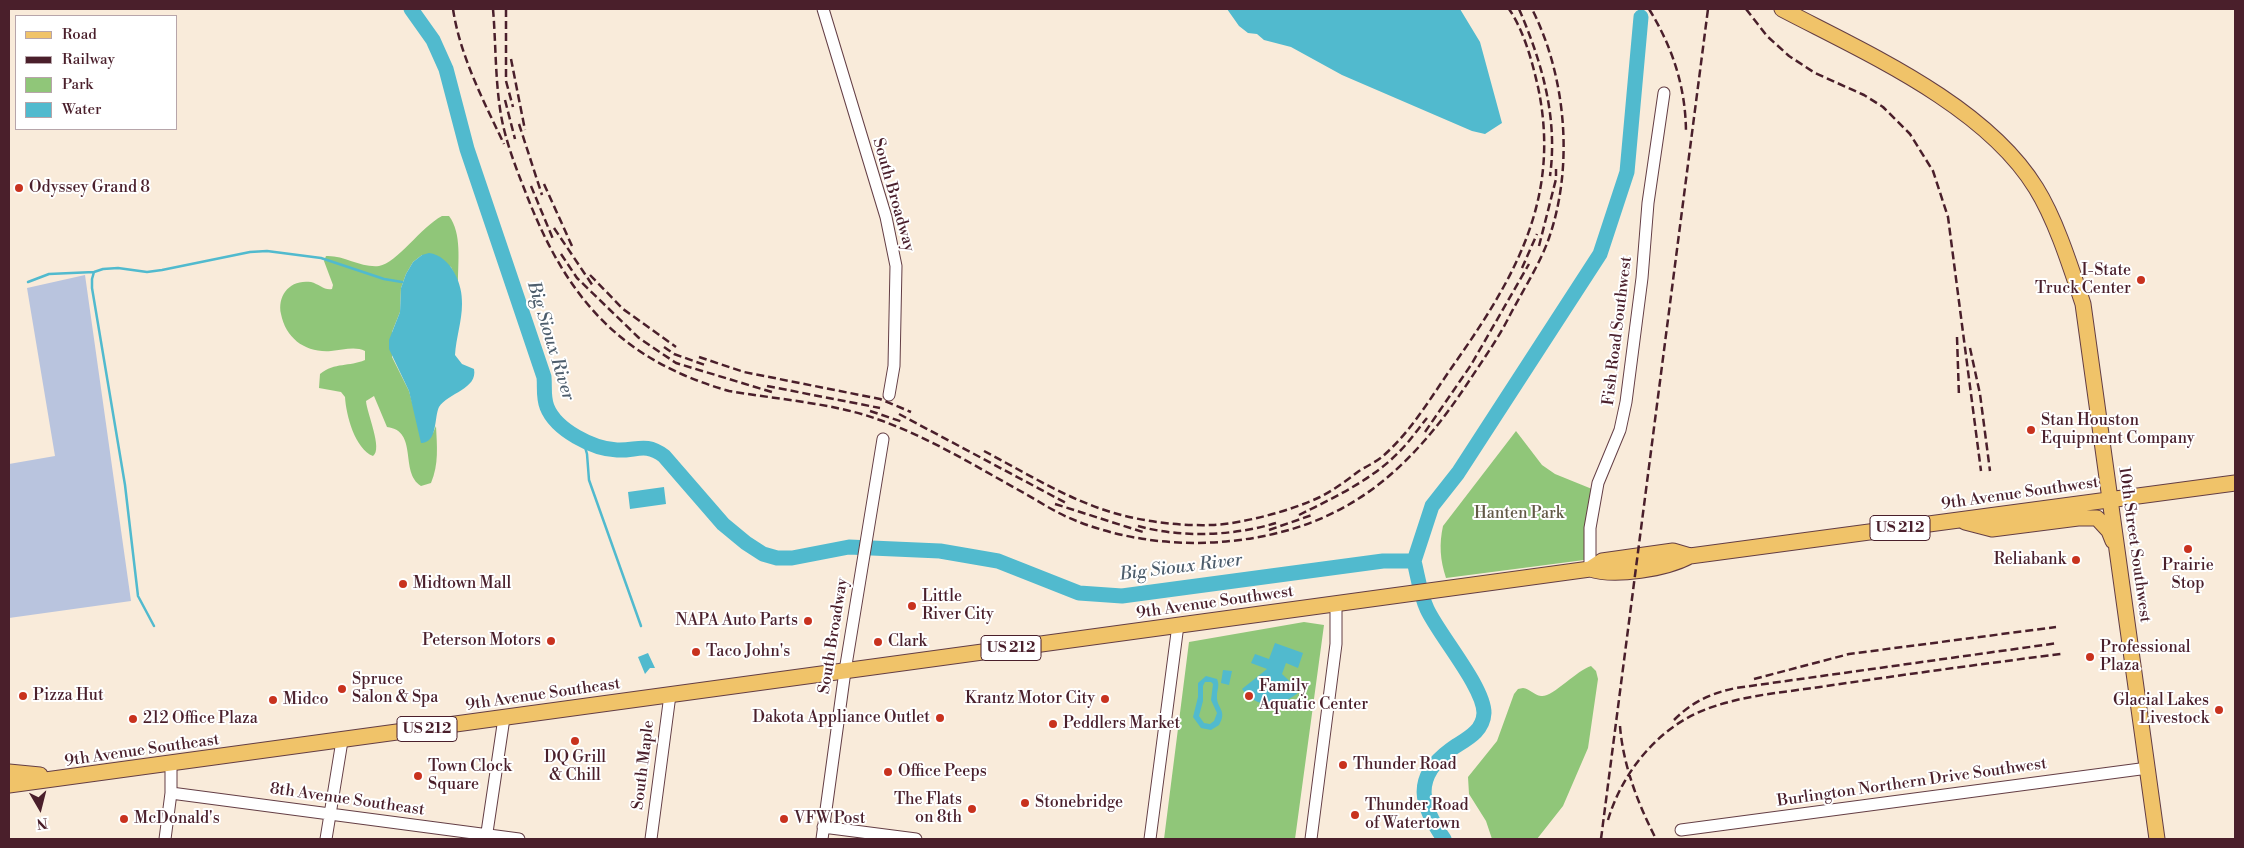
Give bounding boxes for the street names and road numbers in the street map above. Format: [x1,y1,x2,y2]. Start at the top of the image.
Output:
street label: South Broadway [868,136,918,254]
street label: Fish Road Southwest [1599,255,1637,407]
street label: 10th Street Southwest [2114,466,2154,624]
street label: 9th Avenue Southwest [1940,473,2100,515]
road number: US 212 [1870,516,1930,540]
street label: South Broadway [815,577,853,695]
street label: 9th Avenue Southwest [1135,582,1295,624]
road number: US 212 [981,636,1041,660]
street label: 9th Avenue Southeast [464,675,622,715]
road number: US 212 [397,716,457,742]
street label: South Maple [629,719,659,811]
street label: 9th Avenue Southeast [63,731,221,771]
street label: Burlington Northern Drive Southwest [1776,755,2048,811]
street label: 8th Avenue Southeast [268,780,426,820]

